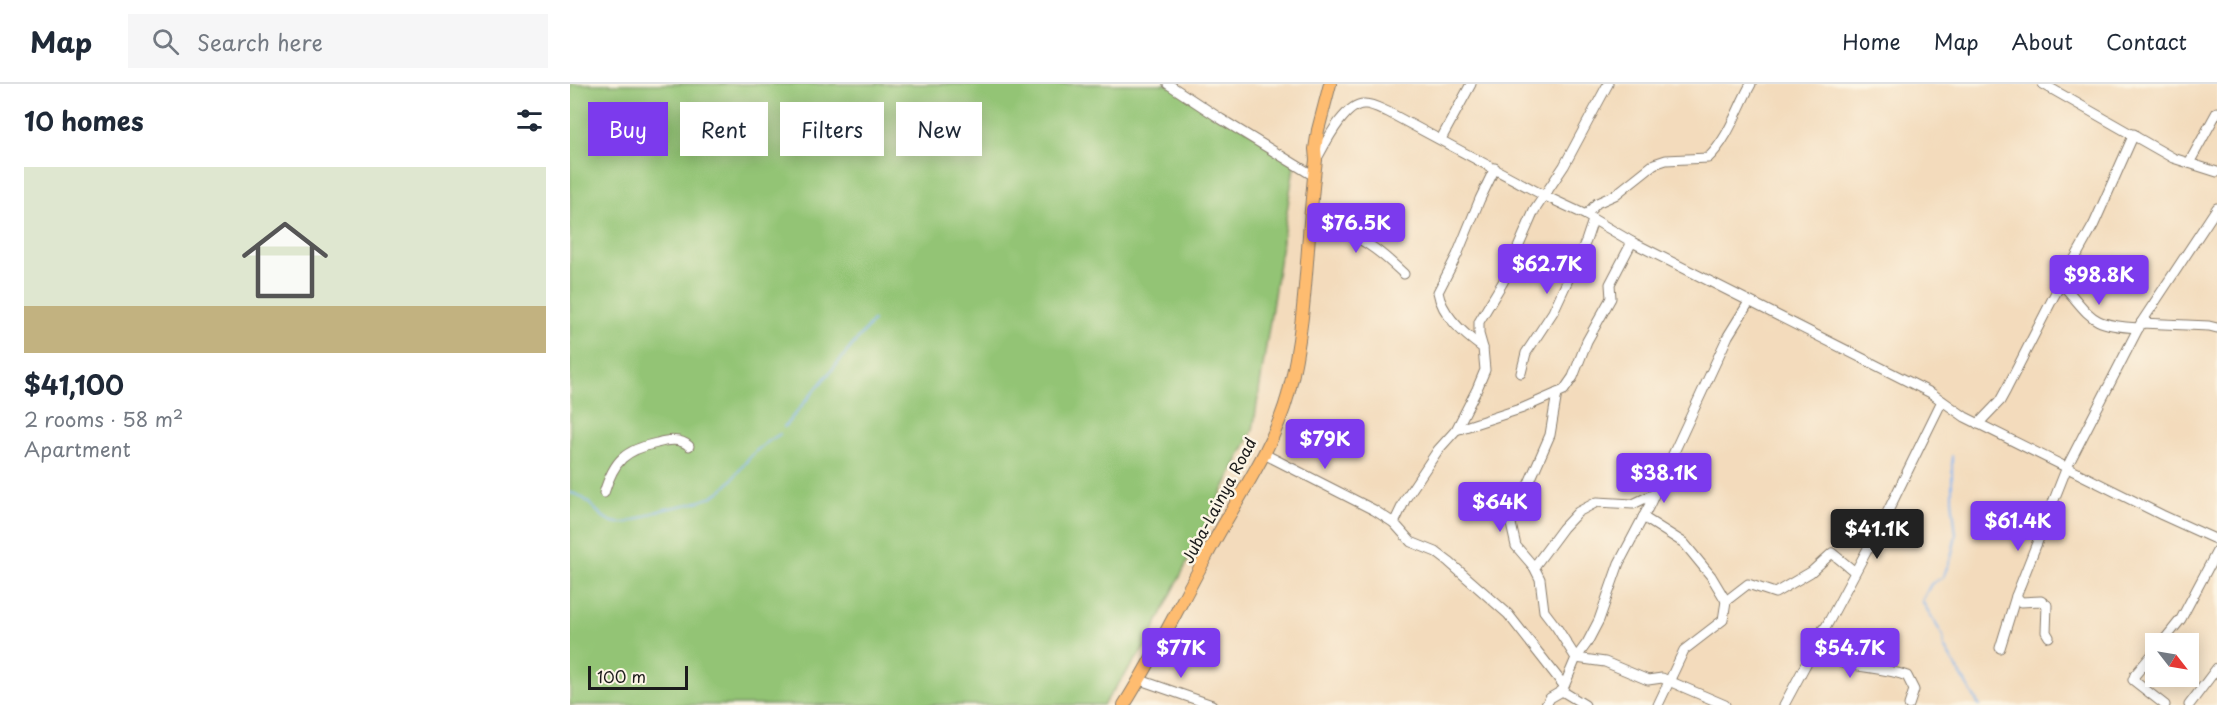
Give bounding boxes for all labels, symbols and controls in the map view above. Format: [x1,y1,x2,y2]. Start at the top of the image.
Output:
search box [128,14,548,68]
text: Map [30,20,92,63]
icon: search [149,25,182,58]
text: Search here [197,25,323,58]
text: Home [1842,25,1901,57]
text: Map [1934,25,1979,57]
text: About [2012,25,2073,57]
text: Contact [2106,25,2187,57]
text: 10 homes [24,101,144,140]
chip: Buy [588,102,668,156]
chip: Rent [680,102,768,156]
chip: Filters [780,102,884,156]
chip: New [896,102,982,156]
icon: filters [513,104,546,137]
pin: $76.5K [1307,203,1405,254]
icon: home [231,206,339,314]
text: $76.5K [1321,207,1391,237]
pin: $62.7K [1498,244,1596,295]
text: $62.7K [1512,248,1582,278]
pin: $98.8K [2050,255,2148,306]
text: $98.8K [2064,259,2134,289]
text: $41,100 [24,365,124,404]
text: 2 rooms · 58 m² [24,404,183,434]
pin: $79K [1289,419,1361,470]
text: $79K [1300,423,1350,453]
street label: Juba-Lainya Road [1175,433,1261,567]
text: Apartment [24,434,131,464]
pin: $38.1K [1615,453,1713,504]
text: $38.1K [1630,457,1698,487]
pin: $64K [1464,482,1536,533]
text: $64K [1472,486,1528,516]
pin: $61.4K [1969,501,2067,552]
text: $61.4K [1985,505,2051,535]
pin: $41.1K [1828,509,1926,560]
text: $41.1K [1845,513,1909,543]
pin: $77K [1145,628,1217,679]
pin: $54.7K [1801,628,1899,679]
text: $77K [1156,632,1206,662]
text: $54.7K [1815,632,1885,662]
north arrow [2145,633,2199,687]
map controls [2145,633,2199,687]
scale bar [588,663,688,690]
text: 100 m [597,664,646,688]

